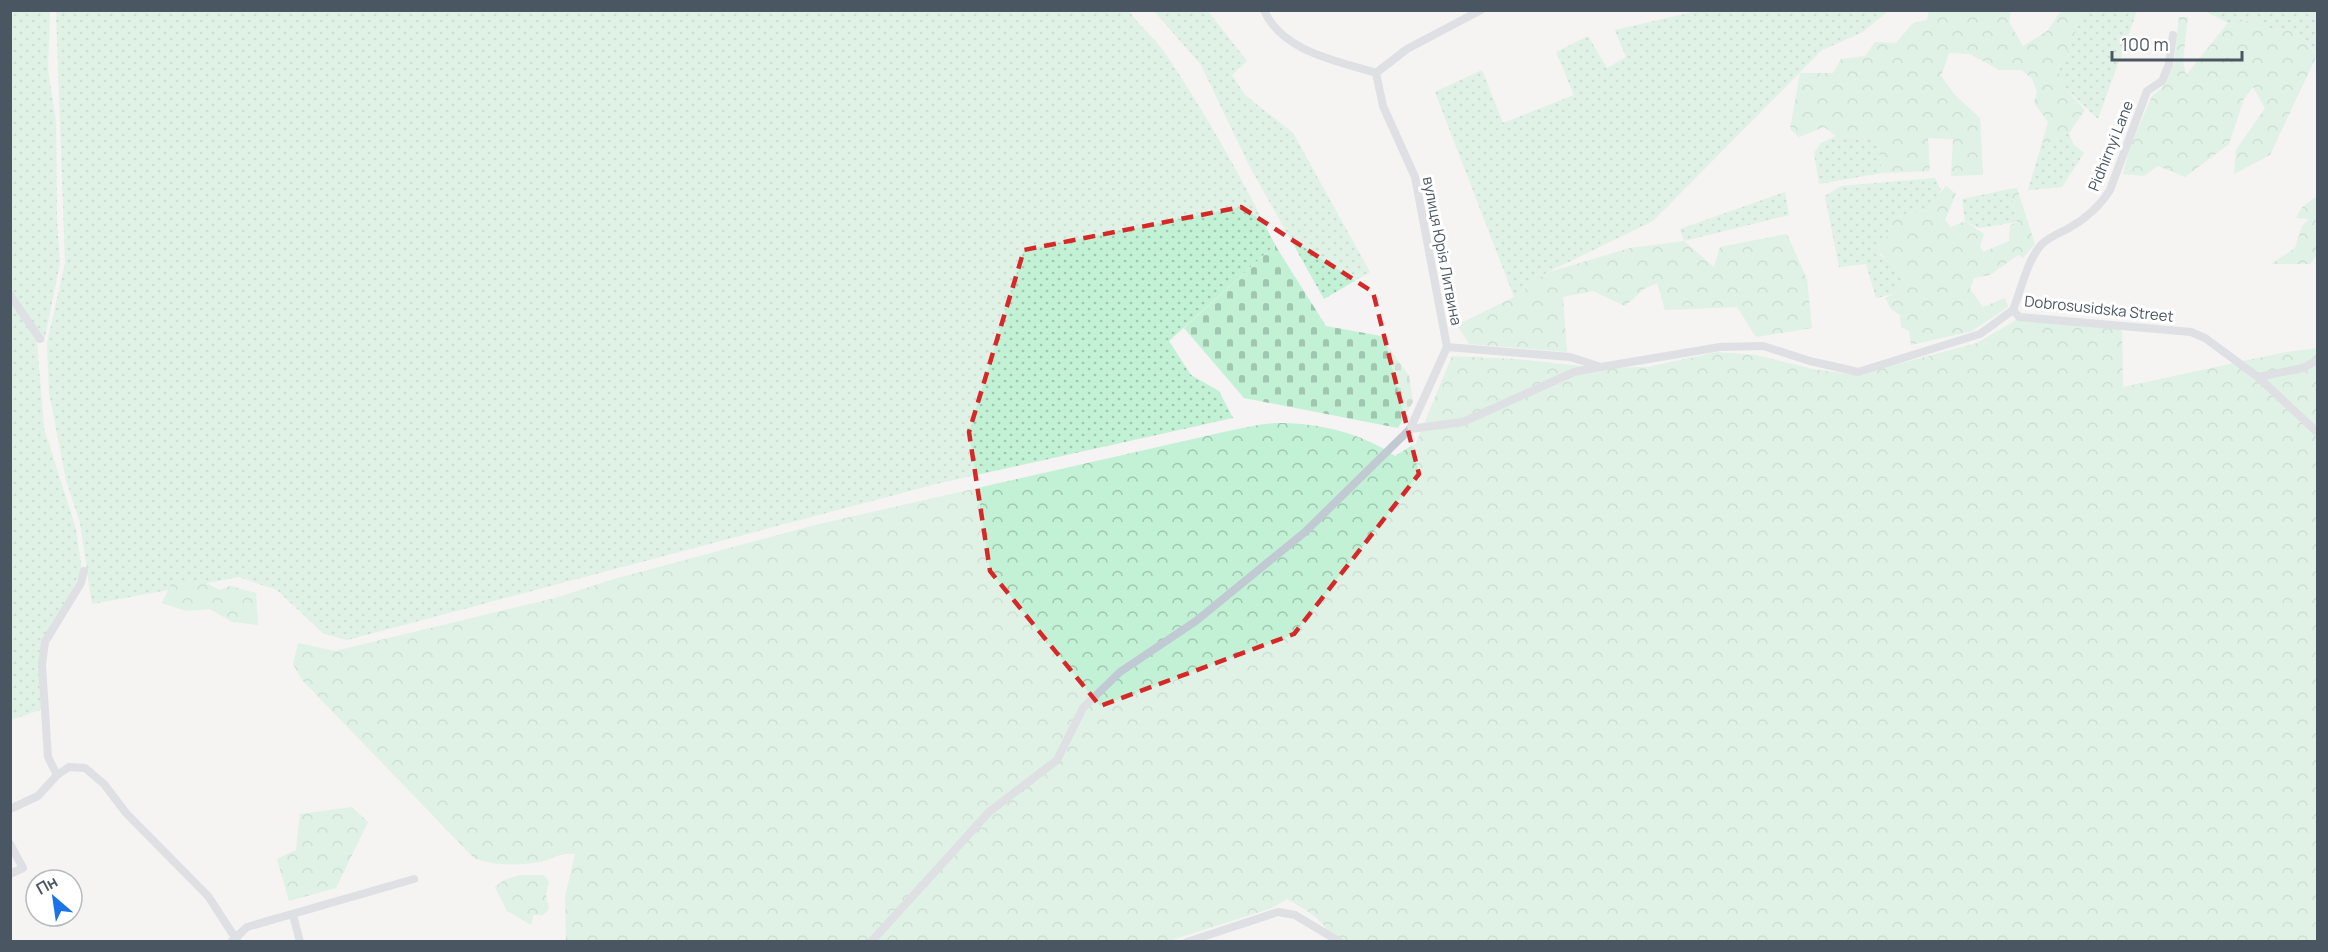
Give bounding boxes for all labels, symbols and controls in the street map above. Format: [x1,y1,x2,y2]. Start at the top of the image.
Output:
scale bar [2112,24,2242,62]
text: 100 m [2121,32,2169,56]
street label: Pidhirnyi Lane [2083,97,2138,194]
street label: вулиця Юрія Литвина [1418,175,1467,327]
street label: Dobrosusidska Street [2024,290,2175,327]
north arrow [24,868,84,928]
text: Пн [32,870,61,900]

